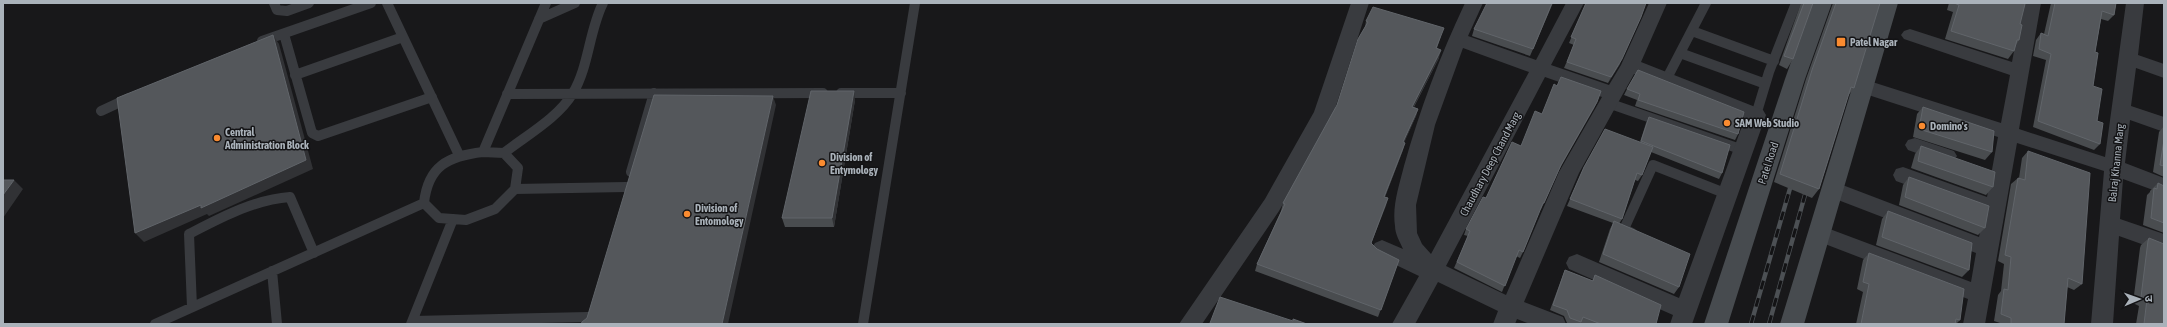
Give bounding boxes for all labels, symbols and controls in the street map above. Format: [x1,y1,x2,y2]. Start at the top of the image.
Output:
marker: Patel Nagar [1835,36,1847,48]
place label: Patel Nagar [1850,36,1898,48]
street label: Chaudhary Deep Chand Marg [1457,110,1523,218]
place label: SAM Web Studio [1735,117,1799,129]
marker: SAM Web Studio [1722,118,1732,128]
place label: Domino's [1930,120,1968,132]
marker: Domino's [1917,121,1927,131]
street label: Balraj Khanna Marg [2106,123,2126,203]
place label: Central Administration Block [224,126,309,151]
marker: Central Administration Block [212,133,222,143]
street label: Patel Road [1756,140,1780,186]
place label: Division of Entymology [830,151,879,176]
marker: Division of Entymology [817,158,827,168]
place label: Division of Entomology [695,202,744,227]
marker: Division of Entomology [682,209,692,219]
north arrow [2119,279,2159,319]
text: उ [2143,295,2155,303]

